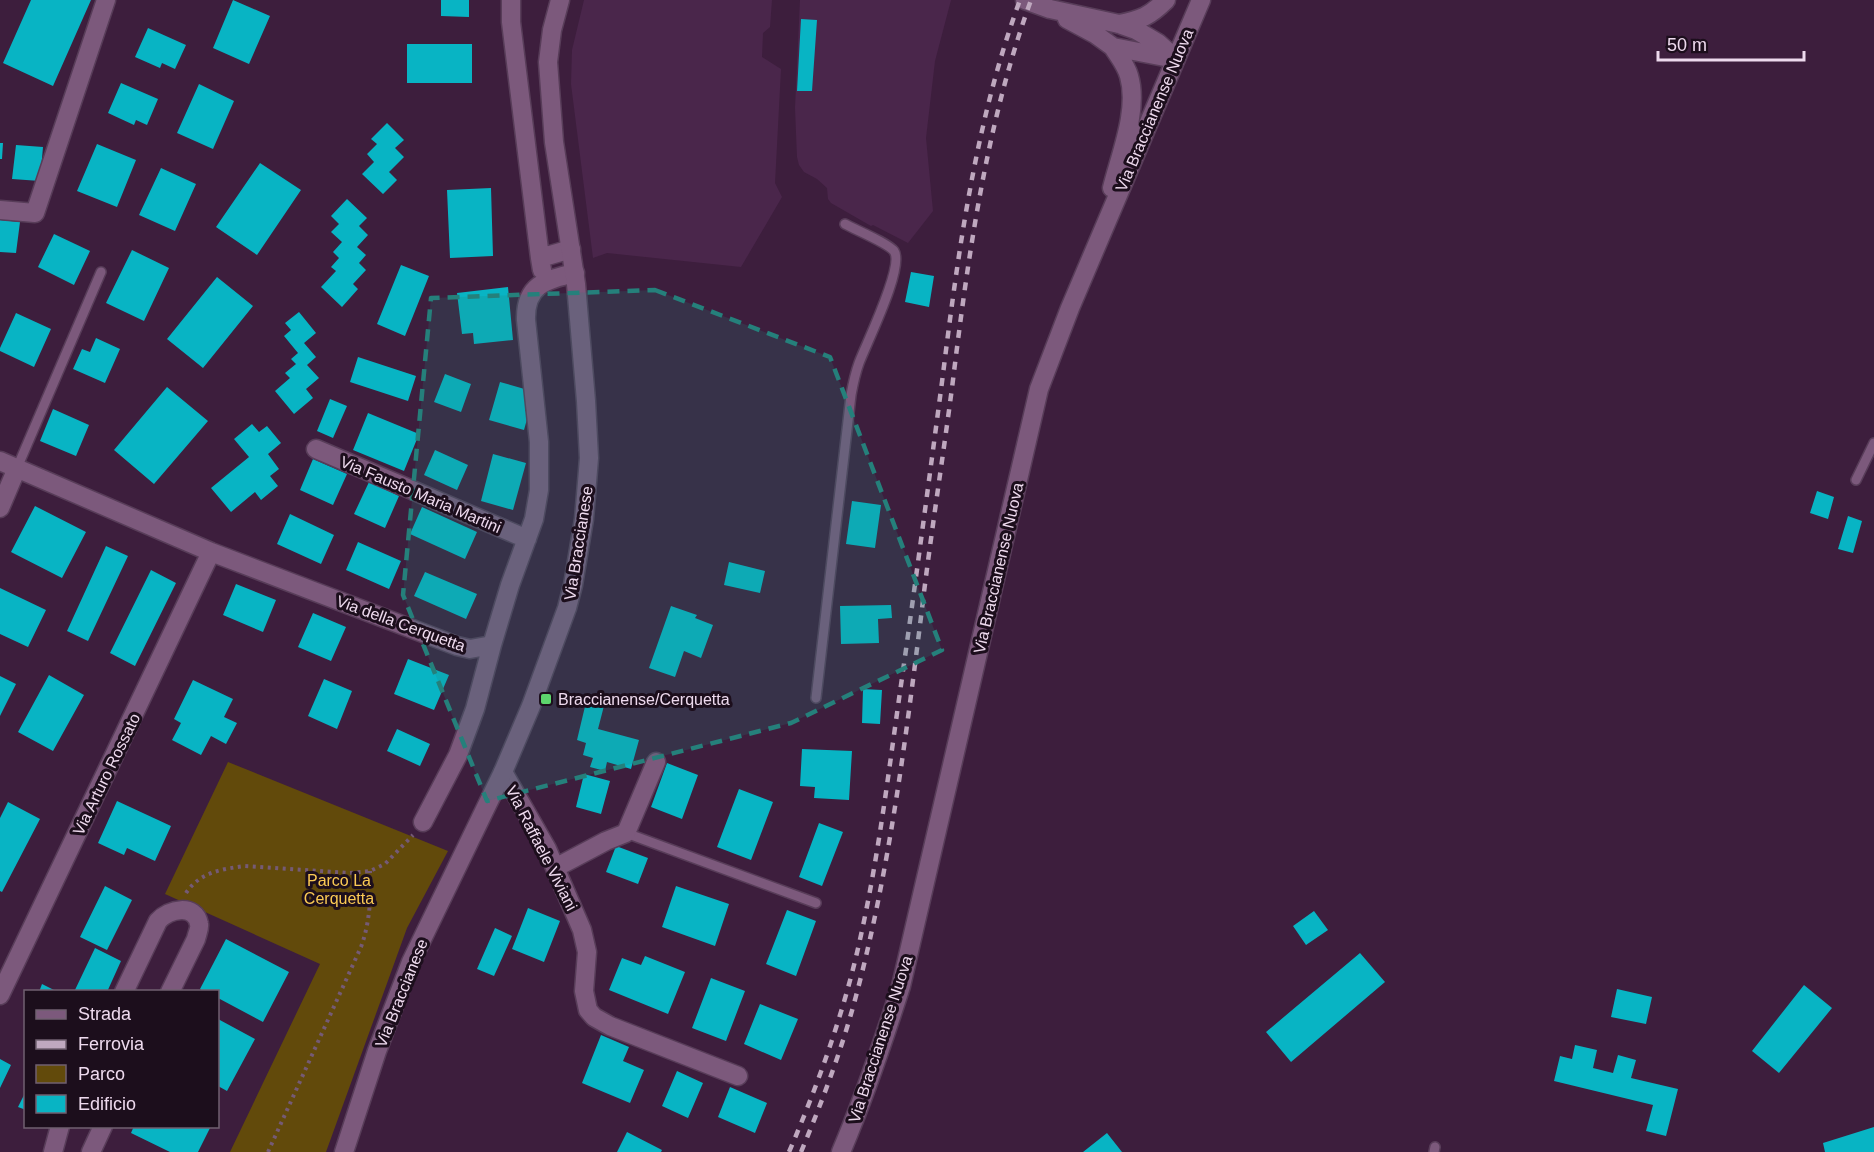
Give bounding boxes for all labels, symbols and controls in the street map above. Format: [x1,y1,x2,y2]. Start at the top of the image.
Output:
scale bar [1658,24,1804,62]
street label: Via Braccianense Nuova [1112,26,1196,194]
text: 50 m [1667,35,1707,55]
street label: Via Fausto Maria Martini [338,453,504,536]
street label: Via Braccianense Nuova [971,481,1026,655]
street label: Via Braccianese [561,485,596,601]
street label: Via della Cerquetta [334,592,468,655]
place label: Braccianense/Cerquetta [558,691,730,708]
marker: Braccianense/Cerquetta [539,692,553,706]
street label: Via Arturo Rossato [70,711,143,838]
street label: Via Raffaele Viviani [503,783,580,914]
park label: Parco La Cerquetta [304,872,374,907]
street label: Via Braccianese [372,936,431,1050]
street label: Via Braccianense Nuova [845,953,916,1125]
legend [24,990,219,1128]
text: Strada [78,1004,132,1024]
text: Ferrovia [78,1034,145,1054]
text: Parco [78,1064,125,1084]
text: Edificio [78,1094,136,1114]

